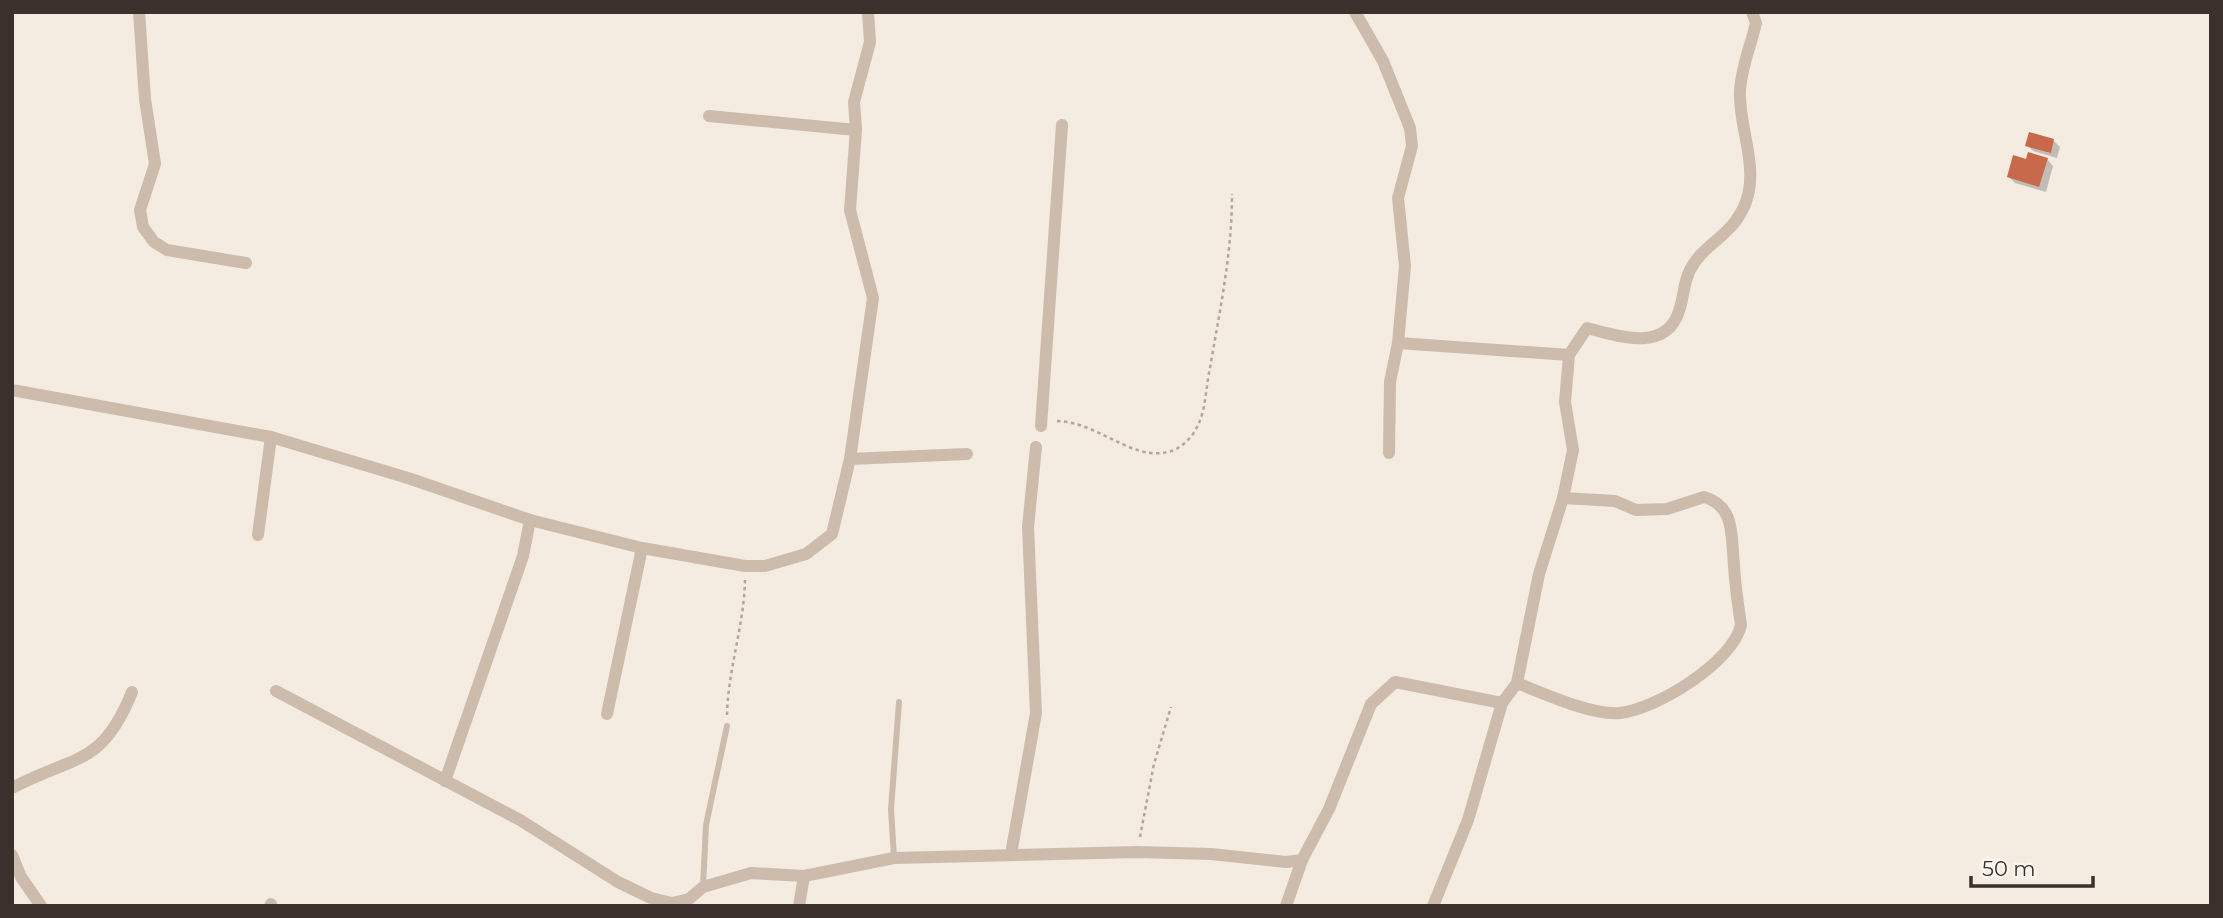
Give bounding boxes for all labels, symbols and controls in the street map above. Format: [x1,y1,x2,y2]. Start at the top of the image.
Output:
scale bar [1971,844,2094,888]
text: 50 m [1982,856,2036,881]

